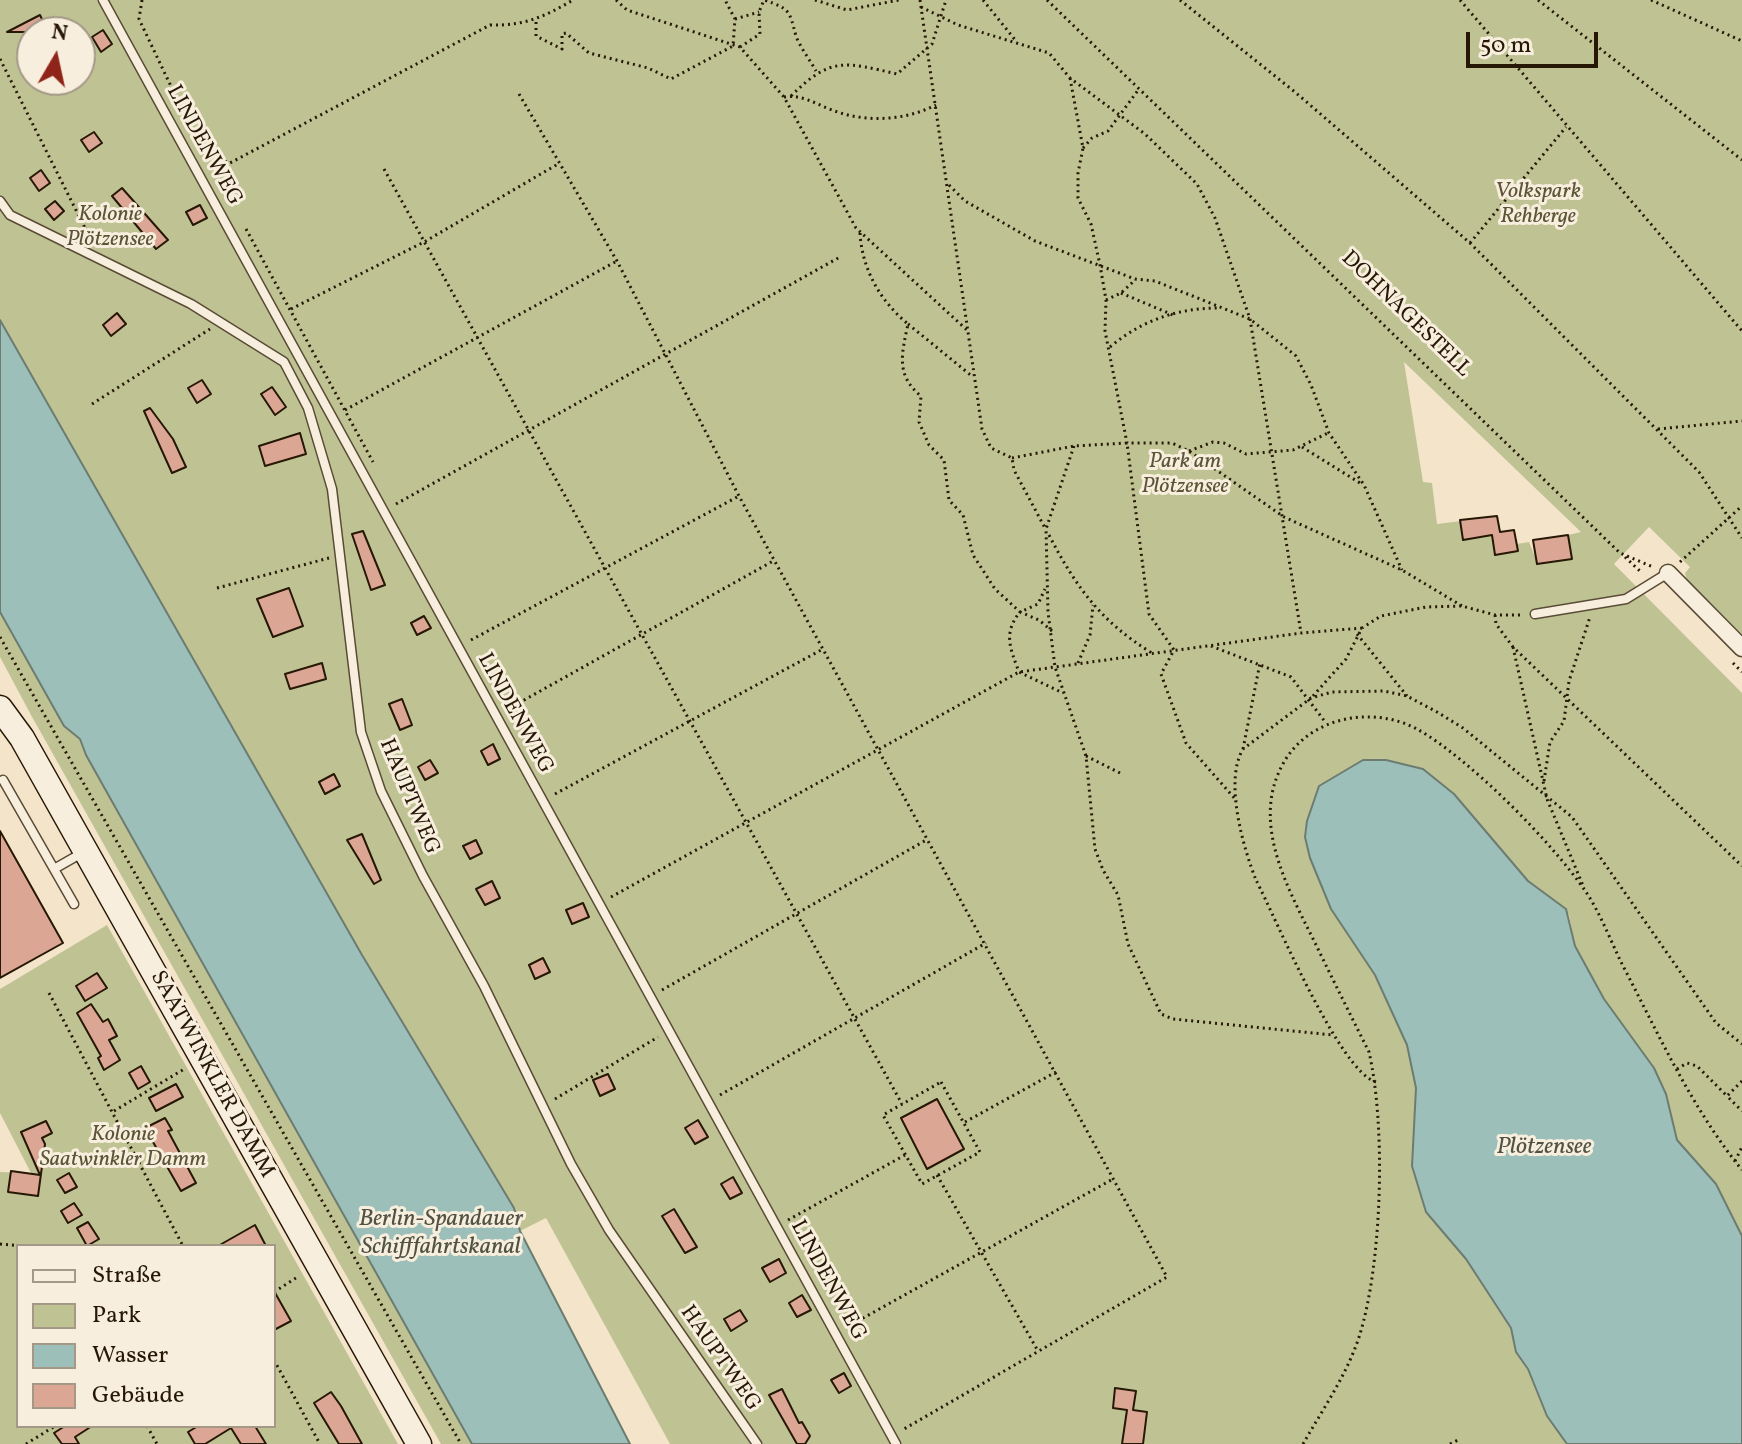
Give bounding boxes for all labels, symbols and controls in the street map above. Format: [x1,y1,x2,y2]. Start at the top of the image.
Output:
north arrow [16,16,96,96]
scale bar [1470,16,1602,66]
text: N [49,17,70,50]
text: 50 m [1480,29,1532,63]
street label: LINDENWEG [159,81,247,211]
park label: Volkspark Rehberge [1495,180,1581,232]
park label: Kolonie Plötzensee [66,203,154,254]
street label: DOHNAGESTELL [1335,246,1475,384]
park label: Park am Plötzensee [1141,450,1229,502]
street label: LINDENWEG [470,649,558,779]
street label: HAUPTWEG [372,735,444,859]
street label: SAATWINKLER DAMM [143,967,279,1183]
park label: Kolonie Saatwinkler Damm [40,1123,206,1174]
water label: Plötzensee [1496,1135,1592,1163]
water label: Berlin-Spandauer Schifffahrtskanal [359,1207,523,1263]
street label: LINDENWEG [783,1216,871,1346]
legend [16,1244,276,1428]
text: Straße [92,1259,161,1293]
text: Park [92,1299,141,1333]
street label: HAUPTWEG [673,1301,765,1417]
text: Wasser [92,1339,168,1373]
text: Gebäude [92,1379,184,1413]

